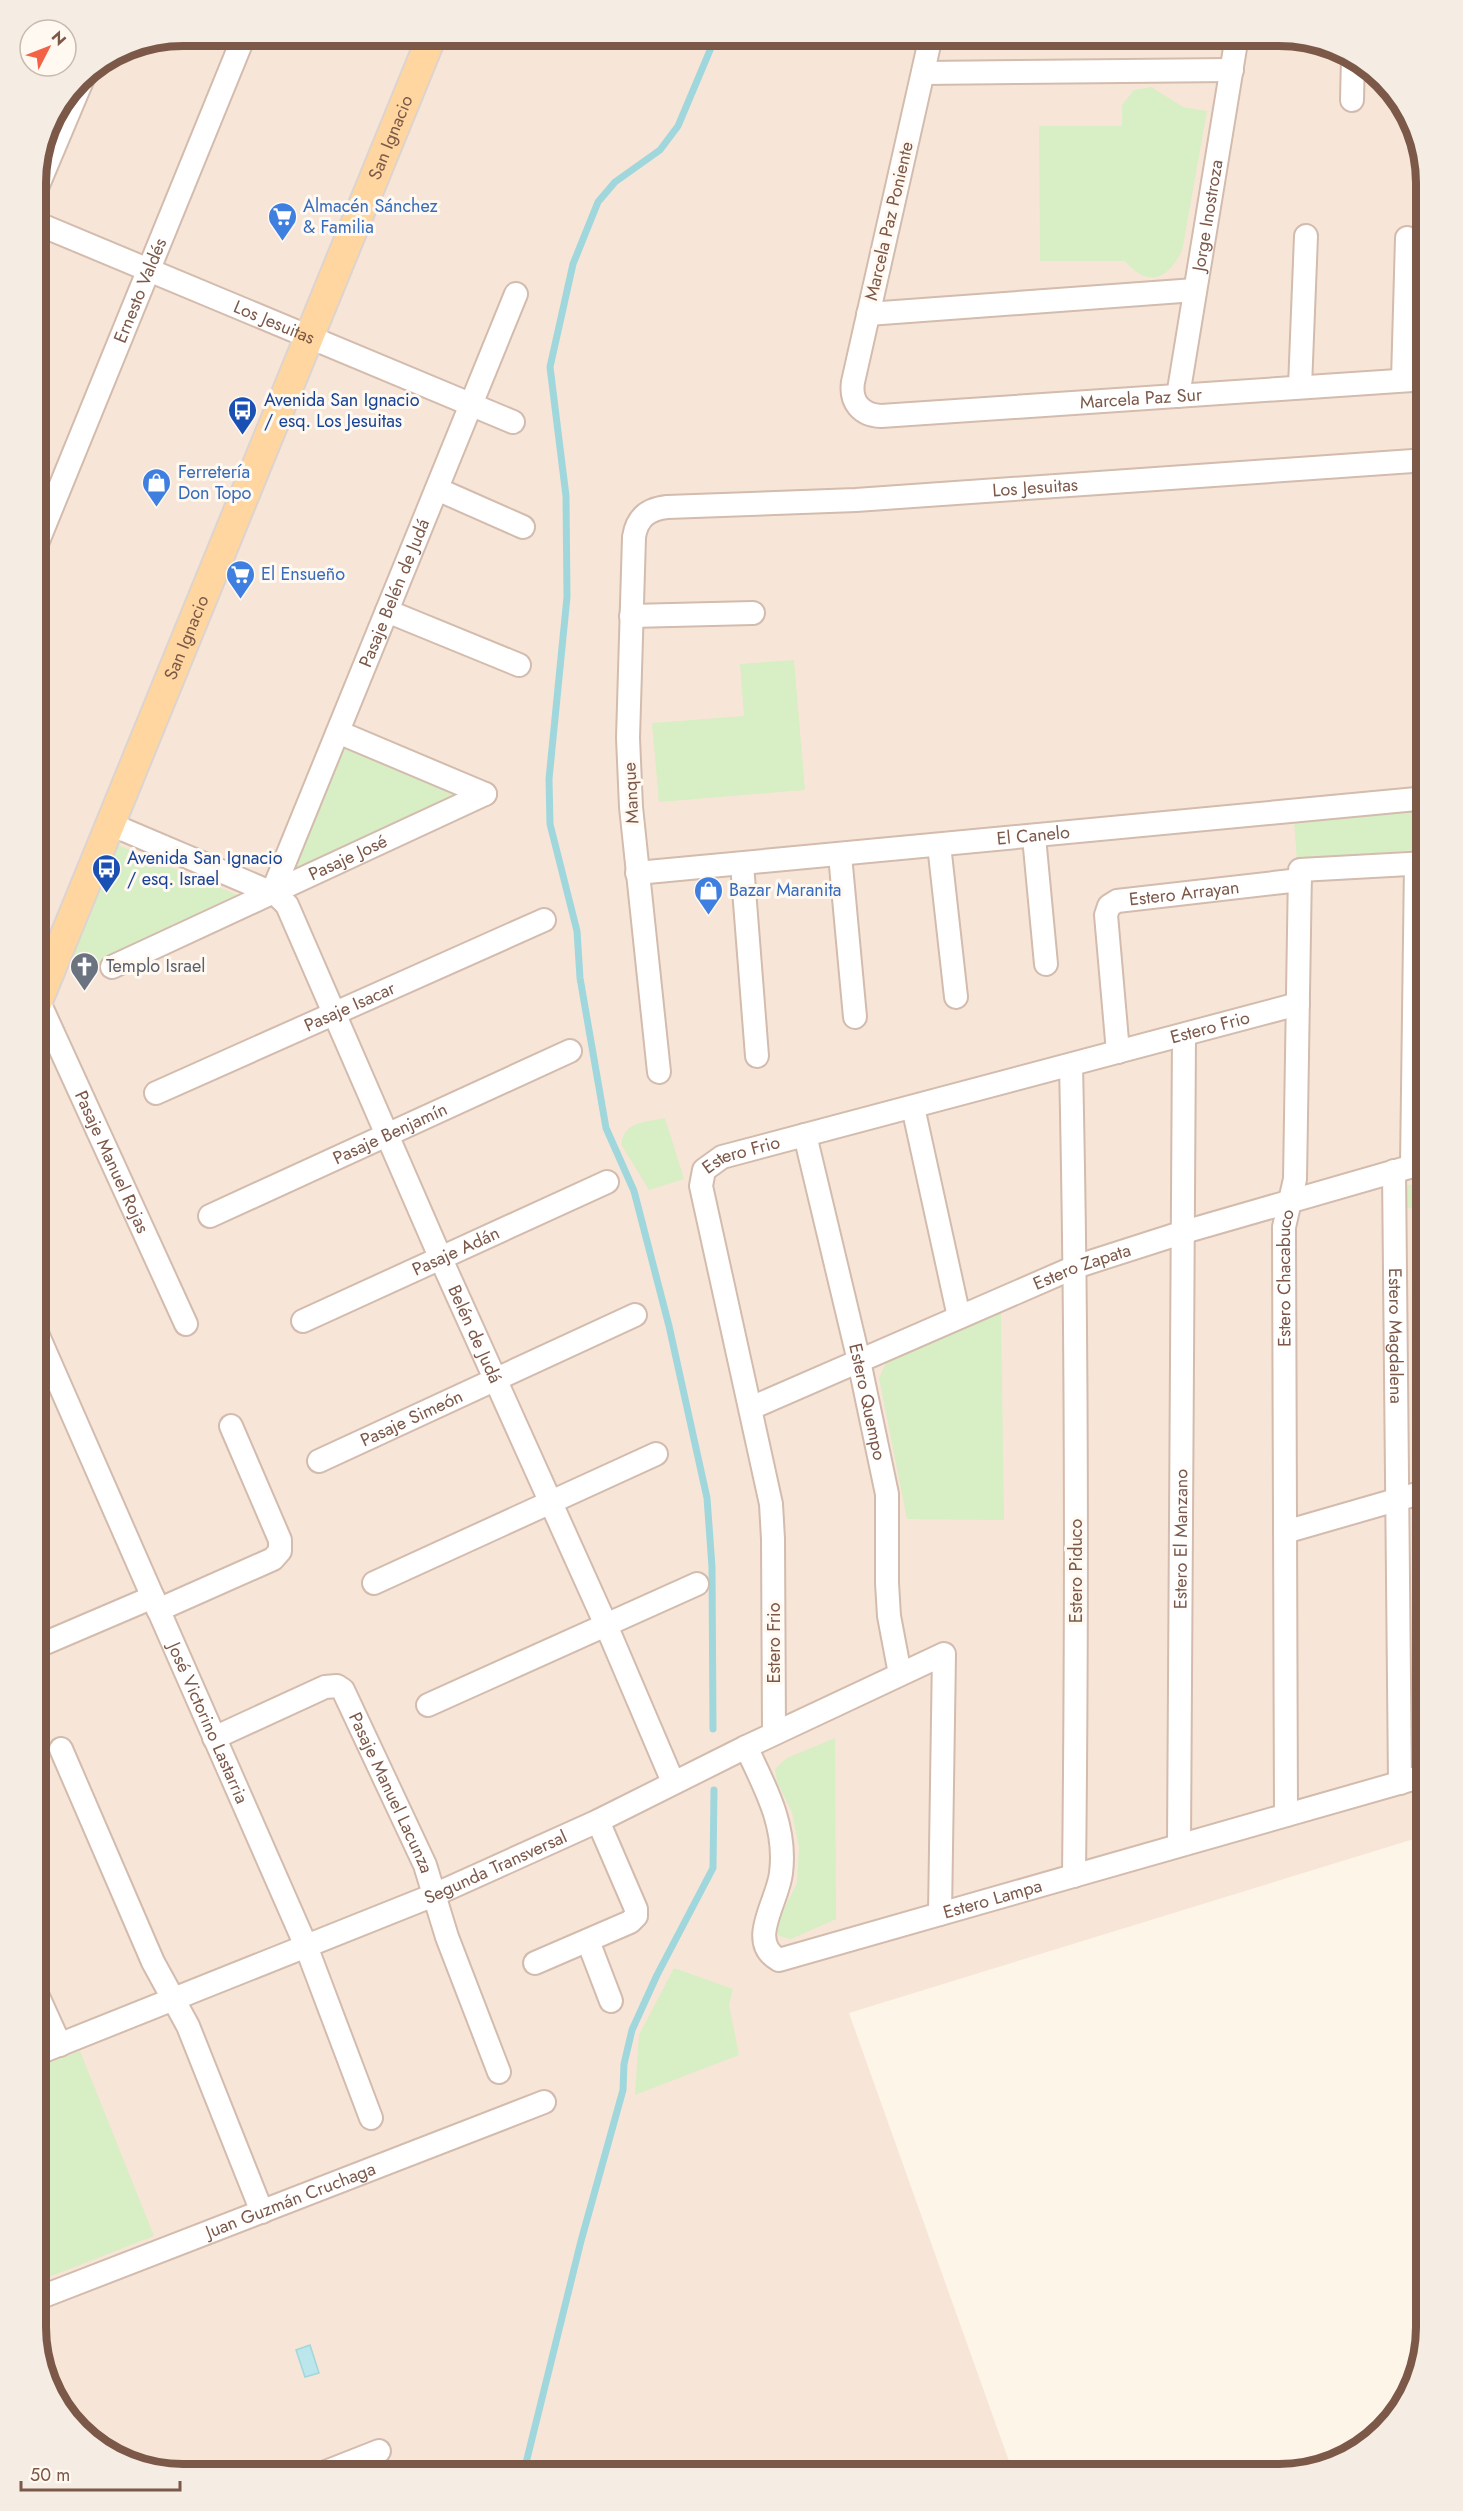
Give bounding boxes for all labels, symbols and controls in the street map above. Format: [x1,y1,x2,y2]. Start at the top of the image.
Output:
north arrow [18,18,78,78]
text: N [46,26,72,51]
street label: San Ignacio [362,91,420,184]
street label: Marcela Paz Poniente [858,139,920,303]
street label: Jorge Inostroza [1185,158,1230,275]
place label: Almacén Sánchez & Familia [303,193,439,240]
supermarket icon: Almacén Sánchez & Familia [266,200,298,242]
street label: Ernesto Valdés [107,234,173,347]
street label: Los Jesuitas [229,294,319,351]
street label: Marcela Paz Sur [1079,381,1204,415]
place label: Avenida San Ignacio / esq. Los Jesuitas [264,387,420,434]
bus stop icon: Avenida San Ignacio / esq. Los Jesuitas [227,394,259,436]
place label: Ferretería Don Topo [178,459,252,506]
shop icon: Ferretería Don Topo [141,466,173,508]
street label: Los Jesuitas [991,471,1079,503]
street label: Pasaje Belén de Judá [352,515,436,671]
supermarket icon: El Ensueño [224,558,256,600]
place label: El Ensueño [261,561,345,587]
street label: San Ignacio [158,591,215,684]
street label: Manque [616,762,646,824]
street label: El Canelo [996,819,1071,852]
street label: Pasaje José [304,828,391,887]
place label: Avenida San Ignacio / esq. Israel [127,845,283,892]
bus stop icon: Avenida San Ignacio / esq. Israel [90,852,122,894]
shop icon: Bazar Maranita [692,874,724,916]
street label: Estero Arrayan [1128,874,1241,913]
place label: Bazar Maranita [729,877,841,903]
church icon: Templo Israel [69,950,101,992]
place label: Templo Israel [106,953,205,979]
street label: Pasaje Isacar [300,975,400,1038]
street label: Estero Frio [1167,1004,1253,1050]
street label: Pasaje Manuel Rojas [68,1086,156,1238]
street label: Pasaje Benjamín [329,1096,451,1171]
street label: Estero Frio [697,1129,783,1180]
street label: Estero Chacabuco [1271,1206,1301,1347]
street label: Pasaje Adán [408,1220,504,1282]
street label: Estero Zapata [1029,1237,1134,1297]
street label: Estero Magdalena [1382,1268,1409,1404]
street label: Belén de Judá [441,1281,508,1387]
street label: Estero Quempo [842,1341,893,1463]
street label: Pasaje Simeón [356,1383,467,1453]
street label: Estero El Manzano [1167,1469,1194,1609]
street label: Estero Piduco [1063,1519,1089,1623]
street label: Estero Frio [761,1602,787,1684]
street label: José Victorino Lastarria [160,1636,255,1808]
street label: Pasaje Manuel Lacunza [342,1708,440,1876]
street label: Segunda Transversal [420,1824,571,1911]
street label: Estero Lampa [940,1873,1045,1926]
street label: Juan Guzmán Cruchaga [200,2156,379,2246]
scale bar [21,2454,180,2492]
text: 50 m [30,2462,70,2488]

